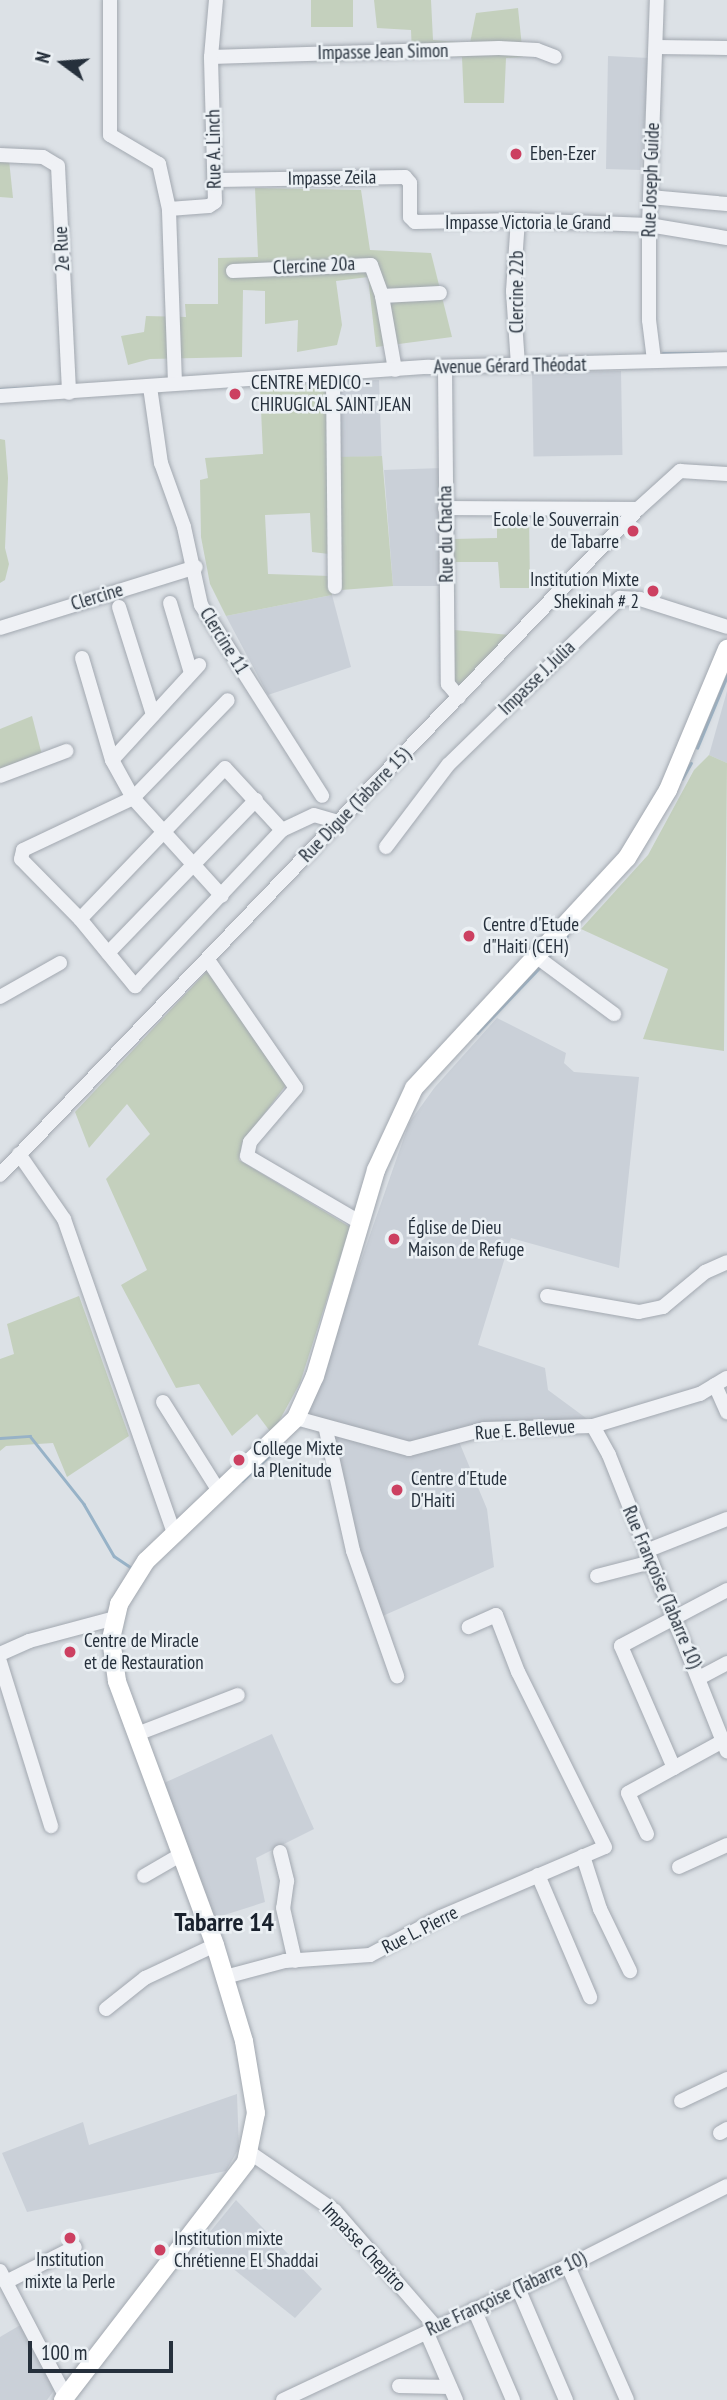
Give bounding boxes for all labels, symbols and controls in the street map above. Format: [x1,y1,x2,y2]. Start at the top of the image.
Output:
north arrow [28,28,98,98]
street label: Impasse Jean Simon [317,39,449,65]
text: N [30,49,56,65]
street label: Rue A. Linch [202,108,226,190]
street label: Rue Joseph Guide [638,122,664,238]
place label: Eben-Ezer [530,143,596,165]
marker: Eben-Ezer [508,146,524,162]
street label: Impasse Zeila [287,166,377,190]
street label: Impasse Victoria le Grand [445,212,611,234]
street label: 2e Rue [49,226,75,272]
street label: Clercine 22b [506,251,528,333]
street label: Clercine 20a [272,252,356,280]
street label: Avenue Gérard Théodat [433,353,587,379]
place label: CENTRE MEDICO - CHIRUGICAL SAINT JEAN [251,372,412,416]
marker: CENTRE MEDICO - CHIRUGICAL SAINT JEAN [225,384,245,404]
street label: Rue du Chacha [434,485,458,583]
place label: Ecole le Souverrain de Tabarre [493,509,619,553]
marker: Ecole le Souverrain de Tabarre [625,523,641,539]
place label: Institution Mixte Shekinah # 2 [530,569,639,613]
street label: Clercine [68,578,126,616]
marker: Institution Mixte Shekinah # 2 [645,583,661,599]
street label: Clercine 11 [195,603,253,679]
street label: Impasse J. Julia [494,636,580,720]
street label: Rue Digue (Tabarre 15) [295,743,415,867]
place label: Centre d'Etude d"Haiti (CEH) [483,914,579,958]
marker: Centre d'Etude d"Haiti (CEH) [461,928,477,944]
place label: Église de Dieu Maison de Refuge [408,1217,524,1261]
marker: Église de Dieu Maison de Refuge [386,1231,402,1247]
street label: Rue E. Bellevue [474,1415,576,1445]
place label: College Mixte la Plenitude [253,1438,343,1482]
marker: College Mixte la Plenitude [231,1452,247,1468]
place label: Centre d'Etude D'Haiti [411,1468,507,1512]
marker: Centre d'Etude D'Haiti [389,1482,405,1498]
street label: Rue Françoise (Tabarre 10) [618,1503,706,1671]
place label: Centre de Miracle et de Restauration [84,1630,204,1674]
marker: Centre de Miracle et de Restauration [62,1644,78,1660]
street label: Rue L. Pierre [378,1901,462,1959]
district label: Tabarre 14 [174,1906,274,1938]
street label: Impasse Chepitro [317,2198,411,2296]
place label: Institution mixte Chrétienne El Shaddai [174,2228,319,2272]
marker: Institution mixte la Perle [62,2230,78,2246]
marker: Institution mixte Chrétienne El Shaddai [152,2242,168,2258]
street label: Rue Françoise (Tabarre 10) [422,2247,590,2341]
place label: Institution mixte la Perle [25,2249,115,2293]
scale bar [32,2326,177,2370]
text: 100 m [41,2339,87,2366]

